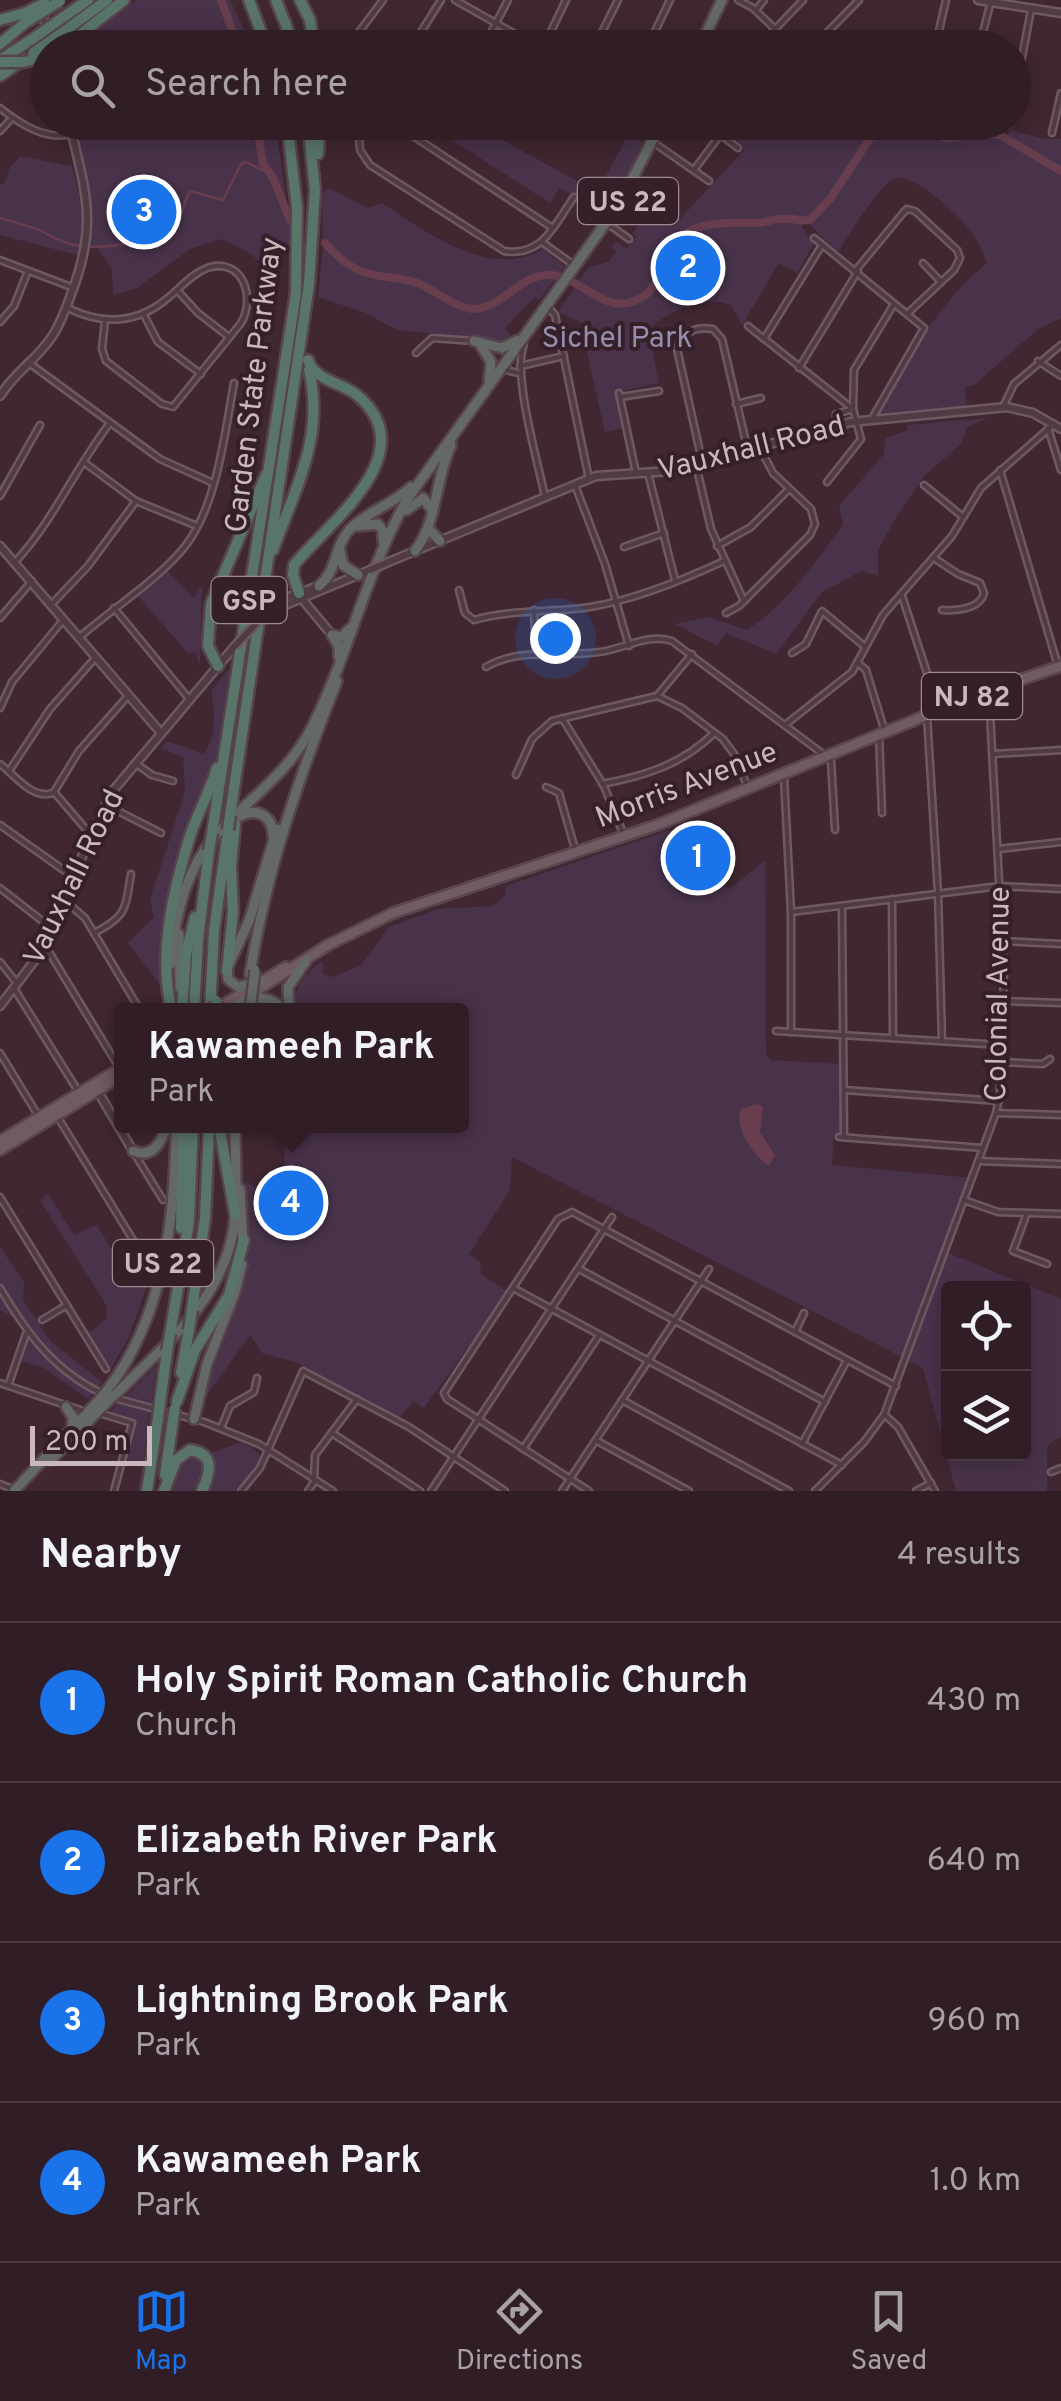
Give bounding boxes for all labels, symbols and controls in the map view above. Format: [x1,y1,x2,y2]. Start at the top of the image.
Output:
search box [30,30,1031,140]
icon: search [65,58,120,113]
text: Search here [145,61,348,110]
pin: 3 [112,174,176,250]
road number: US 22 [578,178,678,224]
pin: 2 [656,230,720,306]
street label: Garden State Parkway [219,235,292,535]
park label: Sichel Park [542,321,692,358]
street label: Vauxhall Road [655,408,849,490]
road number: GSP [212,577,286,623]
your location [530,613,581,664]
road number: NJ 82 [922,673,1022,719]
street label: Morris Avenue [591,735,783,838]
street label: Vauxhall Road [17,784,134,972]
pin: 1 [666,820,730,896]
street label: Colonial Avenue [979,886,1020,1102]
popup [114,1003,469,1133]
text: Kawameeh Park [148,1024,435,1073]
text: Park [148,1073,214,1113]
pin: 4 [258,1166,324,1240]
road number: US 22 [113,1240,213,1286]
map controls [941,1281,1031,1461]
button: locate [941,1281,1031,1371]
button: layers [941,1371,1031,1461]
scale bar [30,1421,152,1466]
text: 200 m [45,1425,128,1461]
text: Nearby [40,1530,182,1583]
text: 4 results [897,1536,1021,1576]
text: Holy Spirit Roman Catholic Church [135,1658,748,1707]
text: 1 [66,1682,79,1722]
text: 430 m [927,1682,1021,1722]
text: Church [135,1707,238,1747]
text: Elizabeth River Park [135,1818,498,1867]
text: 2 [63,1842,82,1882]
text: 640 m [927,1842,1021,1882]
text: Park [135,1867,201,1907]
text: Lightning Brook Park [135,1978,509,2027]
text: 3 [63,2002,82,2042]
text: 960 m [928,2002,1021,2042]
text: Park [135,2027,201,2067]
text: Kawameeh Park [135,2138,421,2187]
text: 4 [62,2162,83,2202]
text: 1.0 km [930,2162,1021,2202]
text: Park [135,2187,201,2227]
tab: Map [134,2284,189,2380]
tab: Directions [456,2284,583,2380]
tab: Saved [850,2284,927,2380]

